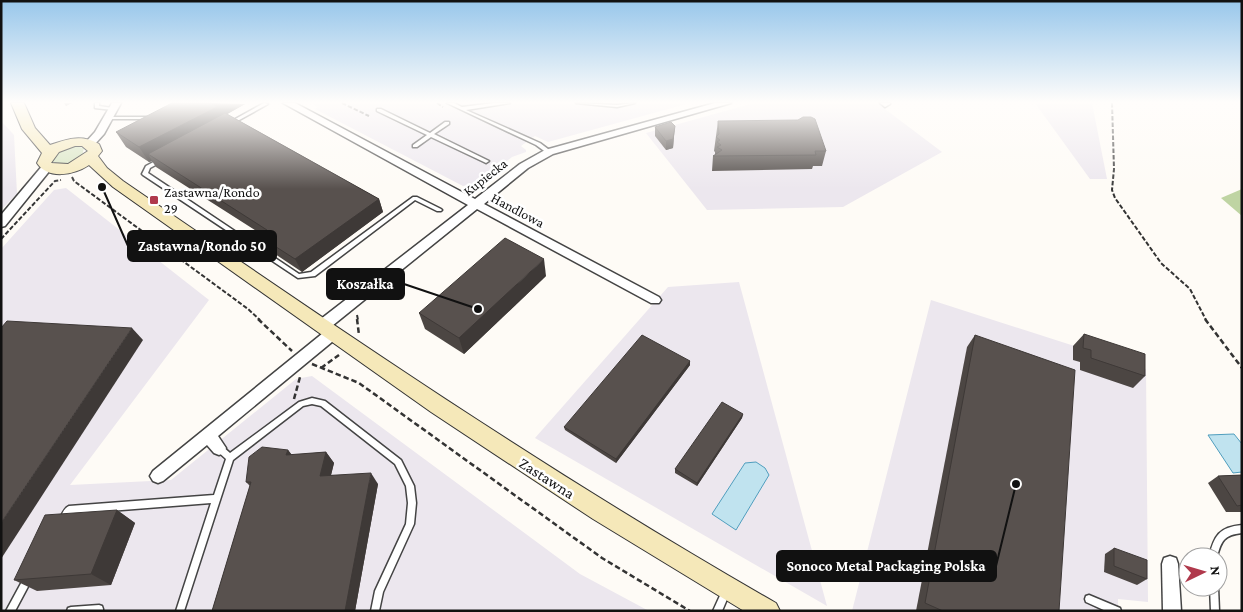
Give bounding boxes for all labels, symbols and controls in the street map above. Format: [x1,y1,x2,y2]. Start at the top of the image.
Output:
street label: Kupiecka [460,155,511,199]
place label: Zastawna/Rondo 29 [164,184,260,216]
street label: Handlowa [489,189,548,231]
marker: Zastawna/Rondo 29 [148,194,160,206]
callout: Zastawna/Rondo 50 [128,231,276,261]
text: Zastawna/Rondo 50 [138,238,266,254]
callout: Koszałka [327,269,404,299]
text: Koszałka [336,276,394,292]
street label: Zastawna [516,454,578,502]
north arrow [1178,547,1228,597]
callout: Sonoco Metal Packaging Polska [777,551,996,581]
text: Sonoco Metal Packaging Polska [786,558,986,574]
text: N [1208,565,1224,577]

